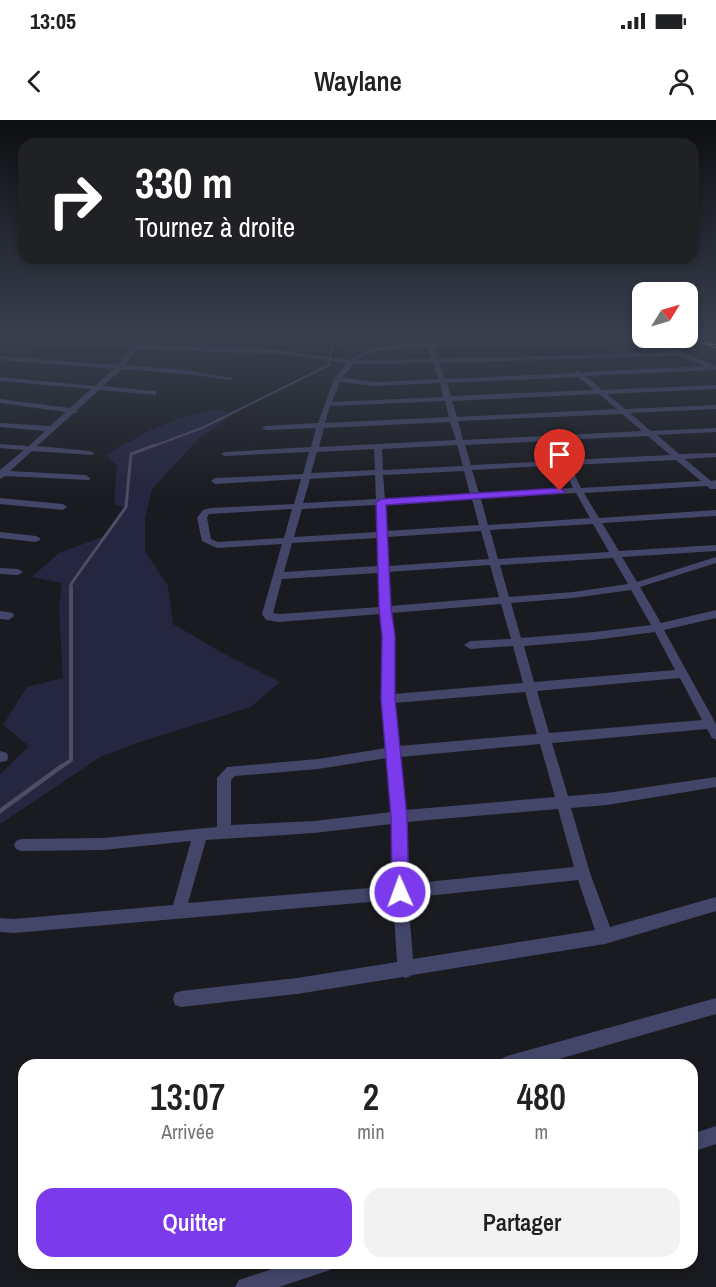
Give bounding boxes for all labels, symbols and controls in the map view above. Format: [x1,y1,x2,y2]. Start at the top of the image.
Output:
text: 13:05 [30,6,76,36]
text: Waylane [314,63,402,99]
icon: back [18,65,51,98]
icon: person [665,65,698,98]
text: 330 m [135,155,233,211]
icon: right [36,162,114,240]
text: Tournez à droite [135,209,295,245]
north arrow [632,282,698,348]
map controls [632,282,698,348]
pin [534,429,585,491]
icon: arrive [543,438,576,471]
position arrow [368,860,432,924]
text: 13:07 [150,1073,225,1121]
text: 2 [363,1073,379,1121]
text: 480 [517,1073,566,1121]
text: Arrivée [161,1118,214,1145]
text: min [357,1118,385,1145]
text: m [534,1118,548,1145]
button: Quitter [36,1188,352,1257]
button: Partager [364,1188,680,1257]

